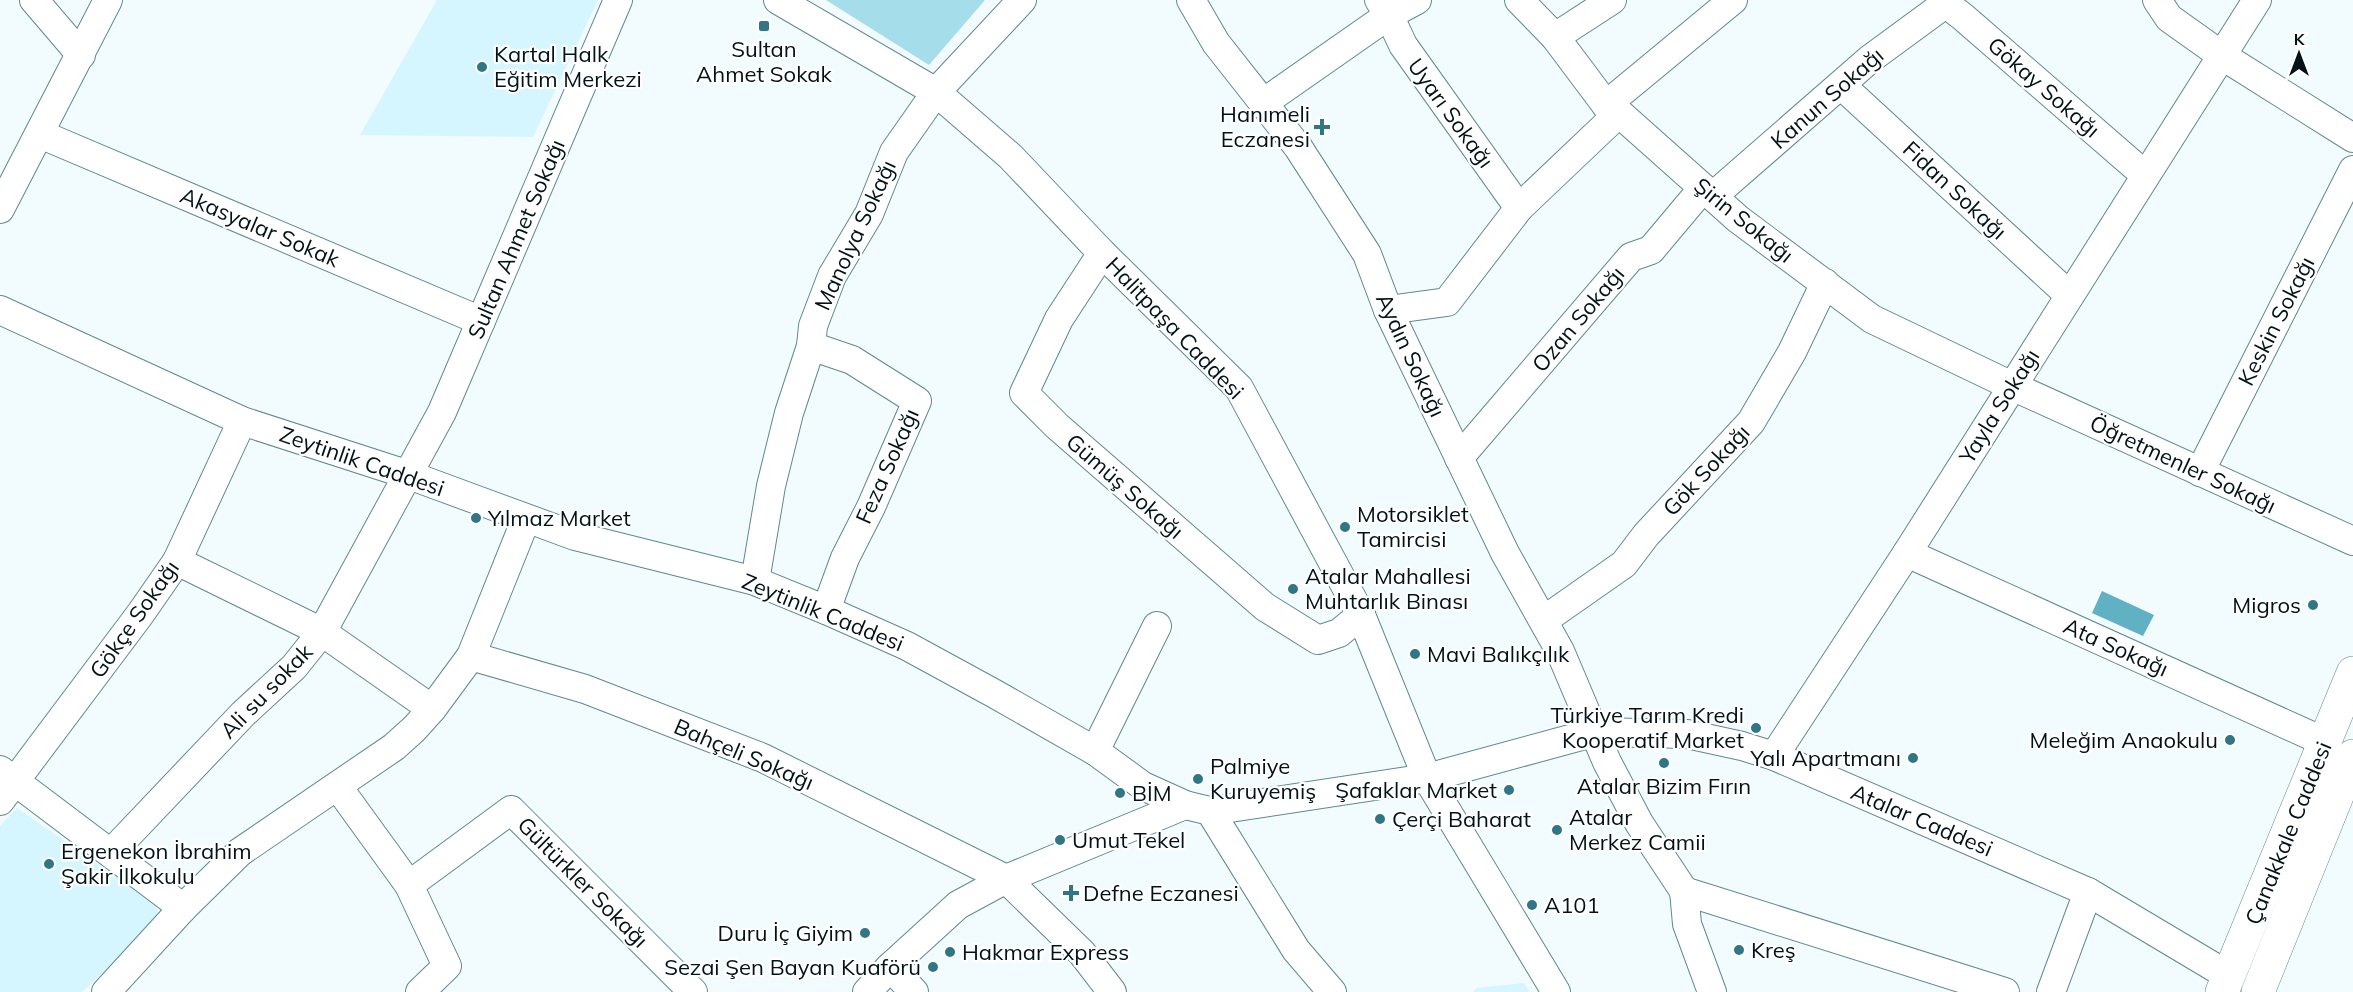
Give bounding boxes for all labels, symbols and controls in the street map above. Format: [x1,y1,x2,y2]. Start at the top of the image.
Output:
marker: Sultan Ahmet Sokak [757,19,771,33]
north arrow [2269,24,2329,84]
text: K [2294,29,2306,49]
street label: Gökay Sokağı [1982,31,2106,143]
place label: Sultan Ahmet Sokak [696,35,833,88]
place label: Kartal Halk Eğitim Merkezi [494,40,642,93]
street label: Kanun Sokağı [1765,41,1889,155]
street label: Uyarı Sokağı [1402,53,1500,173]
marker: Kartal Halk Eğitim Merkezi [475,60,489,74]
place label: Hanımeli Eczanesi [1220,100,1310,153]
marker: Hanımeli Eczanesi [1315,120,1329,134]
street label: Sultan Ahmet Sokağı [461,135,571,343]
street label: Fidan Sokağı [1897,135,2013,245]
street label: Manolya Sokağı [808,156,902,314]
street label: Şirin Sokağı [1689,171,1799,269]
street label: Akasyalar Sokak [176,181,344,273]
street label: Halitpaşa Caddesi [1100,251,1250,405]
street label: Keskin Sokağı [2232,252,2320,390]
street label: Ozan Sokağı [1526,260,1630,378]
street label: Aydın Sokağı [1370,289,1452,421]
street label: Yayla Sokağı [1952,344,2045,469]
street label: Feza Sokağı [849,404,925,528]
street label: Öğretmenler Sokağı [2086,409,2280,519]
street label: Gök Sokağı [1657,418,1755,522]
street label: Zeytinlik Caddesi [276,420,448,502]
street label: Gümüş Sokağı [1060,427,1190,545]
place label: Motorsiklet Tamircisi [1357,500,1469,553]
place label: Yılmaz Market [487,504,631,532]
marker: Yılmaz Market [469,511,483,525]
marker: Motorsiklet Tamircisi [1338,520,1352,534]
street label: Gökçe Sokağı [83,555,185,683]
place label: Atalar Mahallesi Muhtarlık Binası [1305,562,1471,615]
street label: Zeytinlik Caddesi [738,567,908,657]
marker: Atalar Mahallesi Muhtarlık Binası [1286,582,1300,596]
place label: Migros [2232,591,2301,619]
marker: Migros [2306,598,2320,612]
street label: Ata Sokağı [2059,611,2173,683]
street label: Ali su sokak [214,637,319,744]
place label: Mavi Balıkçılık [1427,640,1570,668]
marker: Mavi Balıkçılık [1408,647,1422,661]
place label: Türkiye Tarım Kredi Kooperatif Market [1551,701,1744,754]
street label: Bahçeli Sokağı [670,712,818,796]
marker: Türkiye Tarım Kredi Kooperatif Market [1749,721,1763,735]
place label: Meleğim Anaokulu [2030,726,2218,754]
marker: Meleğim Anaokulu [2223,733,2237,747]
street label: Çanakkale Caddesi [2238,737,2338,929]
place label: Yalı Apartmanı [1749,744,1901,772]
marker: Yalı Apartmanı [1906,751,1920,765]
place label: Palmiye Kuruyemiş [1210,752,1316,805]
marker: Atalar Bizim Fırın [1657,756,1671,770]
marker: Palmiye Kuruyemiş [1191,772,1205,786]
place label: Atalar Bizim Fırın [1577,772,1751,800]
place label: Şafaklar Market [1335,776,1497,804]
street label: Atalar Caddesi [1847,778,1997,862]
place label: BİM [1132,779,1172,807]
marker: Şafaklar Market [1502,783,1516,797]
marker: BİM [1113,786,1127,800]
place label: Atalar Merkez Camii [1569,803,1706,856]
place label: Çerçi Baharat [1392,805,1531,833]
street label: Gültürkler Sokağı [512,811,654,953]
marker: Çerçi Baharat [1373,812,1387,826]
marker: Atalar Merkez Camii [1550,823,1564,837]
place label: Umut Tekel [1072,826,1185,854]
marker: Umut Tekel [1053,833,1067,847]
place label: Ergenekon İbrahim Şakir İlkokulu [61,837,252,890]
marker: Ergenekon İbrahim Şakir İlkokulu [42,857,56,871]
place label: Defne Eczanesi [1083,879,1239,907]
marker: Defne Eczanesi [1064,886,1078,900]
place label: A101 [1544,891,1600,919]
marker: A101 [1525,898,1539,912]
place label: Duru İç Giyim [718,919,853,947]
marker: Duru İç Giyim [858,926,872,940]
place label: Kreş [1751,936,1796,964]
place label: Hakmar Express [962,938,1129,966]
marker: Kreş [1732,943,1746,957]
marker: Hakmar Express [943,945,957,959]
place label: Sezai Şen Bayan Kuaförü [664,953,921,981]
marker: Sezai Şen Bayan Kuaförü [926,960,940,974]

